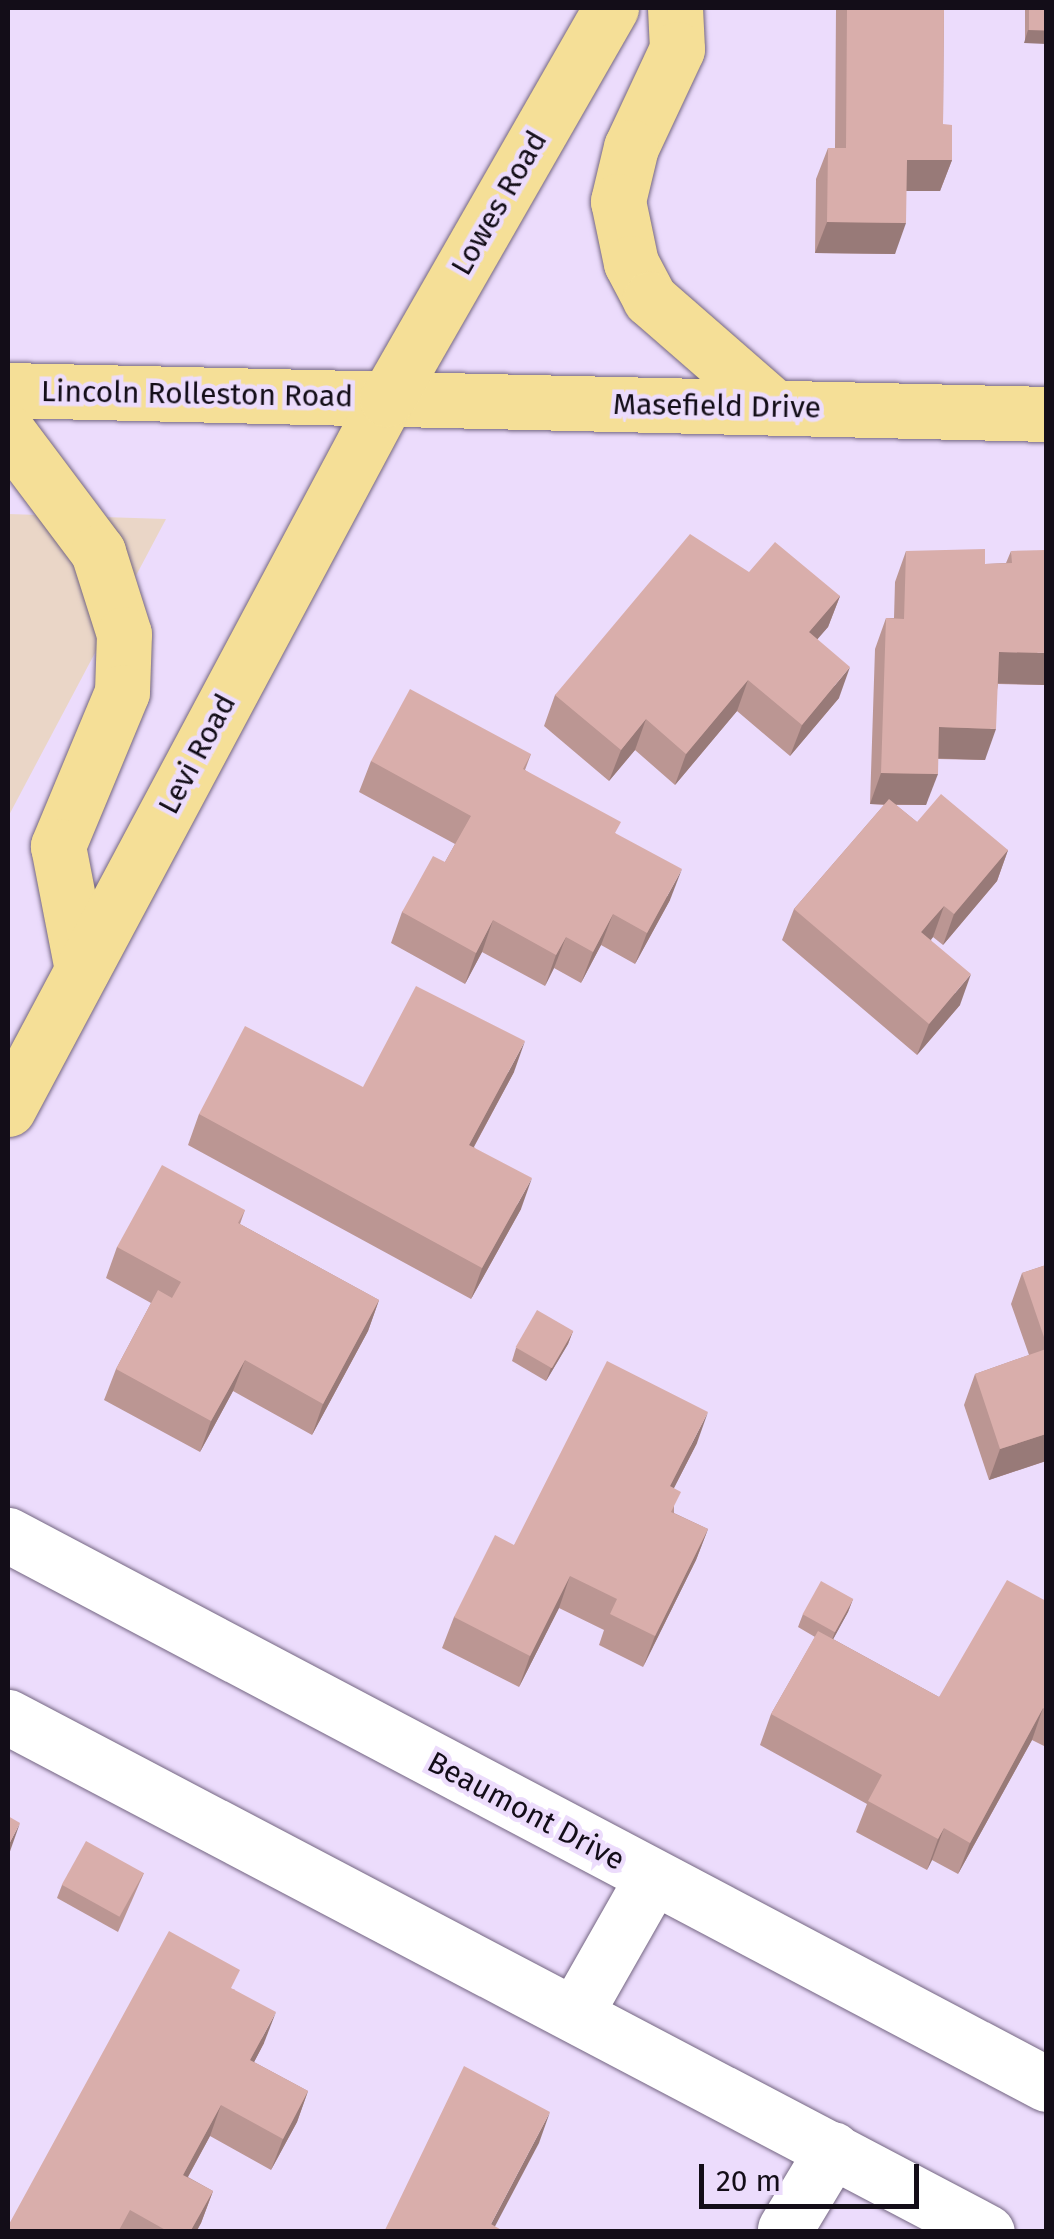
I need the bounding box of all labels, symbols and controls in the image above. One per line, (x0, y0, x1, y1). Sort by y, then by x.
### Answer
street label: Lowes Road (443, 124, 555, 282)
street label: Lincoln Rolleston Road (41, 373, 353, 415)
street label: Masefield Drive (613, 386, 821, 426)
street label: Levi Road (150, 688, 244, 820)
street label: Beaumont Drive (421, 1744, 631, 1878)
scale bar (704, 2144, 924, 2206)
text: 20 m (716, 2163, 781, 2199)

